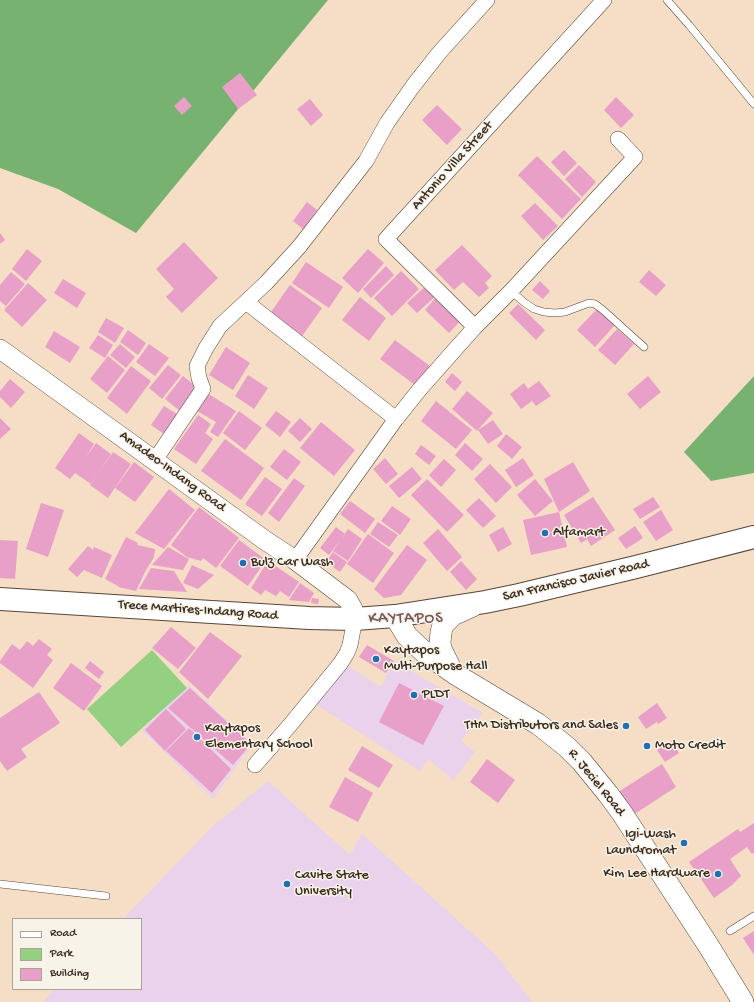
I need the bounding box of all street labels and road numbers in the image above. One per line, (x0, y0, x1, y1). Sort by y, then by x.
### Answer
street label: Antonio Villa Street (409, 118, 497, 214)
street label: Amadeo-Indang Road (115, 428, 229, 516)
street label: San Francisco Javier Road (501, 556, 651, 606)
street label: Trece Martires-Indang Road (117, 597, 279, 625)
street label: R. Jeciel Road (564, 746, 628, 820)

